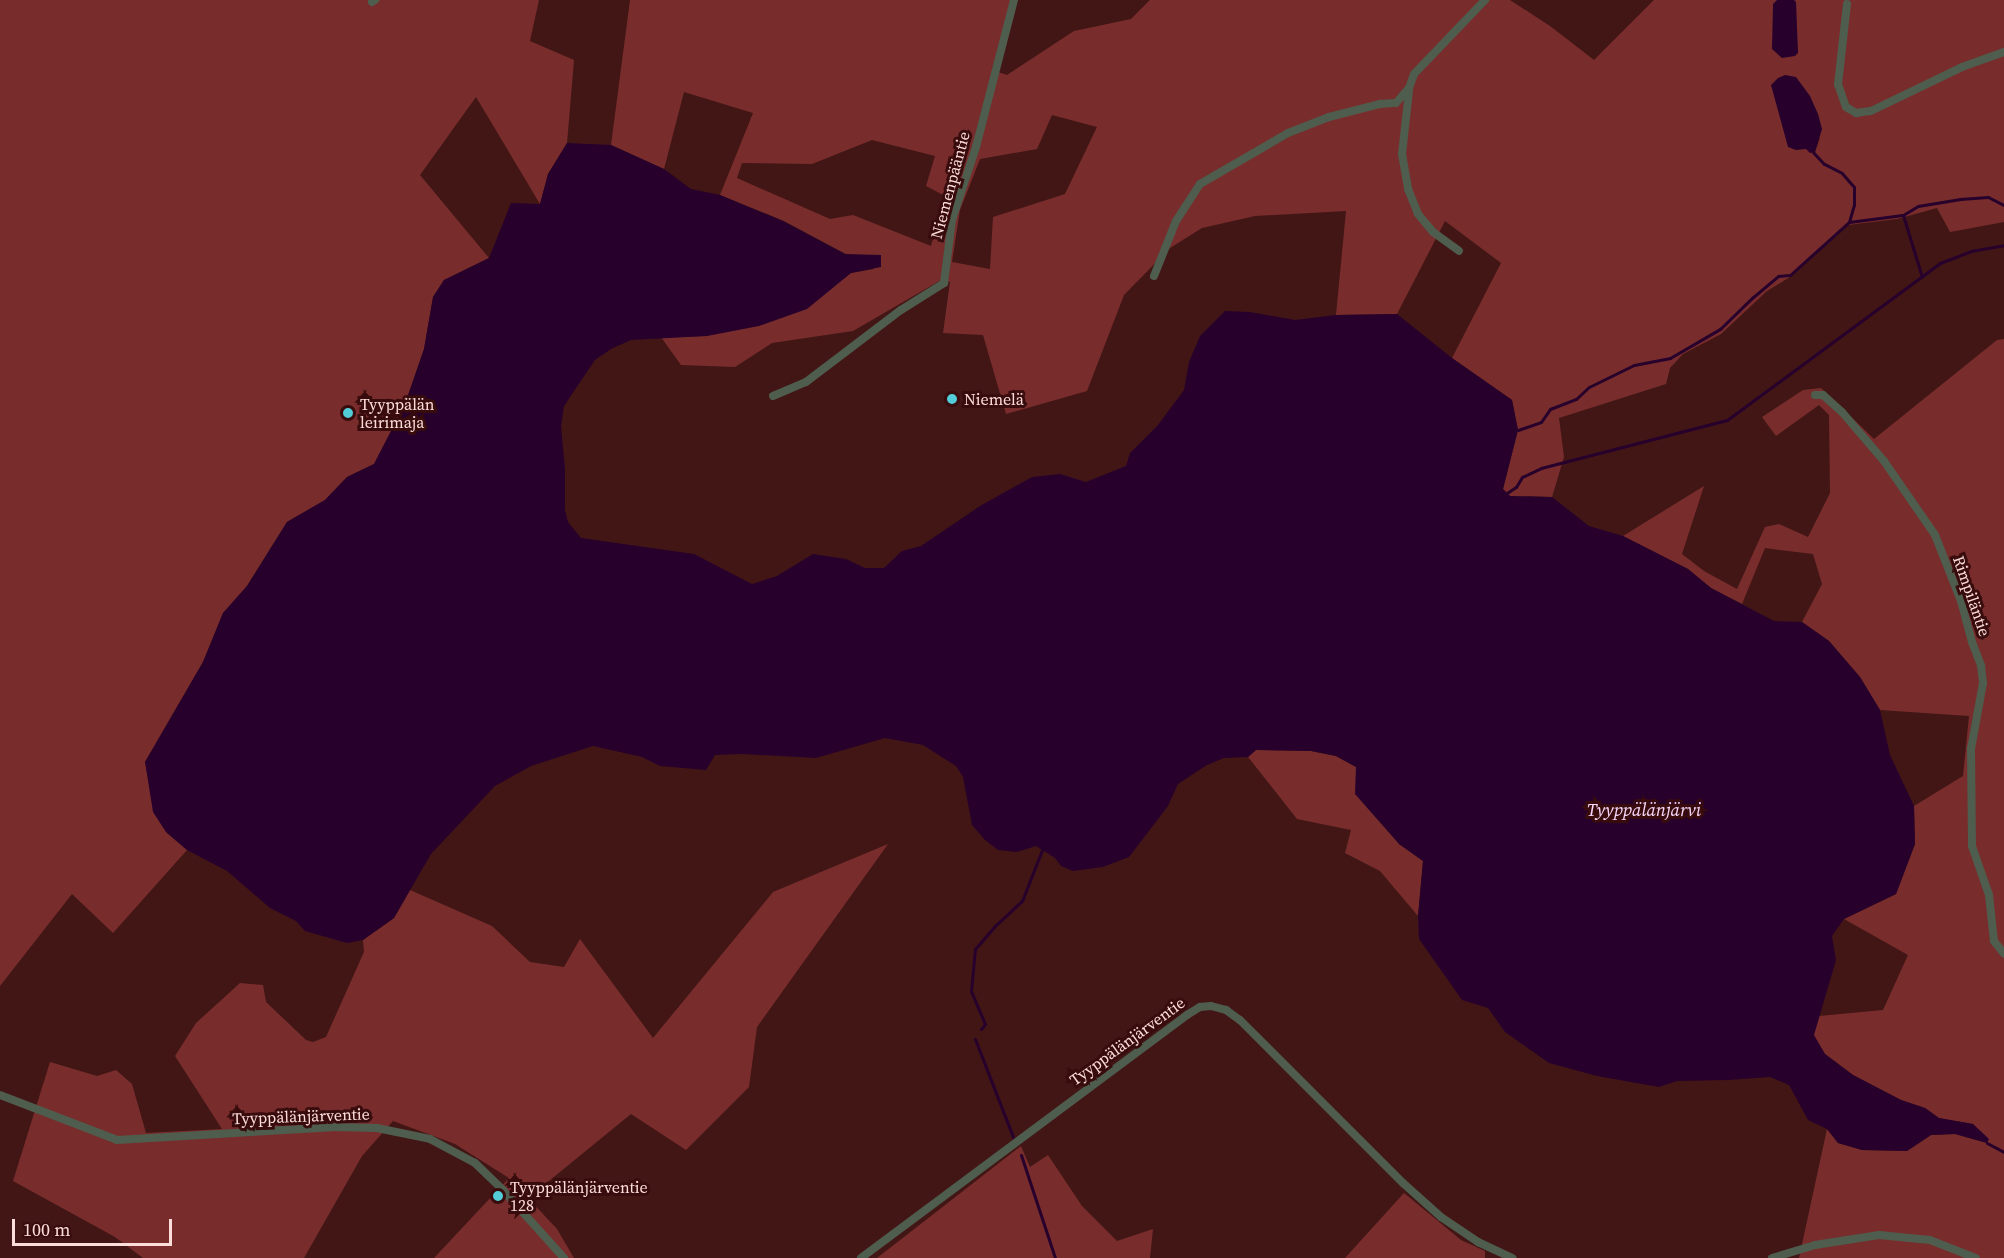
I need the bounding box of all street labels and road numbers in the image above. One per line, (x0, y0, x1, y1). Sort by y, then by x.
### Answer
street label: Niemenpääntie (926, 129, 974, 241)
street label: Rimpiläntie (1949, 553, 1995, 639)
street label: Tyyppälänjärventie (1066, 993, 1188, 1089)
street label: Tyyppälänjärventie (232, 1104, 370, 1128)

